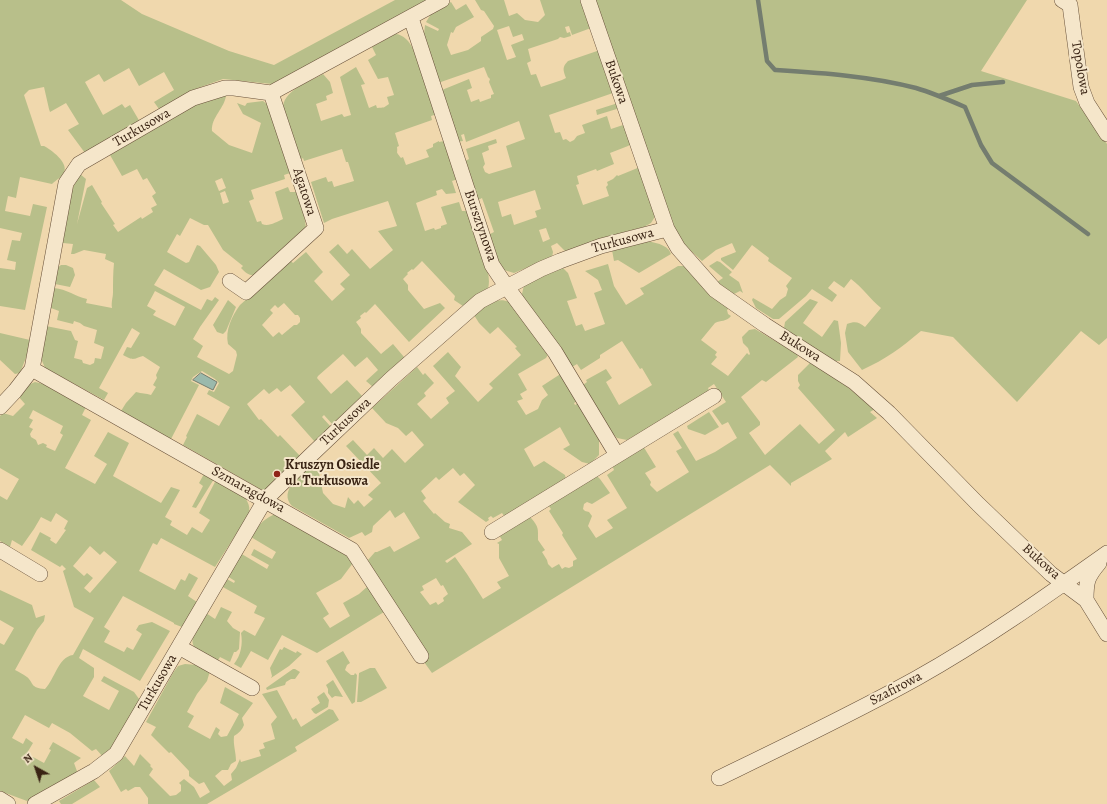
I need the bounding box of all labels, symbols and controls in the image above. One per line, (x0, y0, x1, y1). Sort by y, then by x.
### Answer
street label: Topolowa (1067, 40, 1093, 96)
street label: Bukowa (601, 58, 631, 106)
street label: Turkusowa (110, 105, 174, 151)
street label: Agatowa (288, 166, 320, 218)
street label: Bursztynowa (460, 188, 500, 264)
street label: Turkusowa (590, 225, 656, 257)
street label: Bukowa (776, 328, 824, 366)
street label: Turkusowa (317, 394, 375, 450)
place label: Kruszyn Osiedle ul. Turkusowa (285, 458, 380, 490)
street label: Szmaragdowa (208, 463, 288, 517)
marker: Kruszyn Osiedle ul. Turkusowa (272, 469, 282, 479)
street label: Bukowa (1018, 541, 1064, 583)
street label: Turkusowa (135, 651, 181, 715)
street label: Szafirowa (867, 668, 925, 710)
north arrow (16, 748, 56, 788)
text: N (20, 750, 36, 767)

